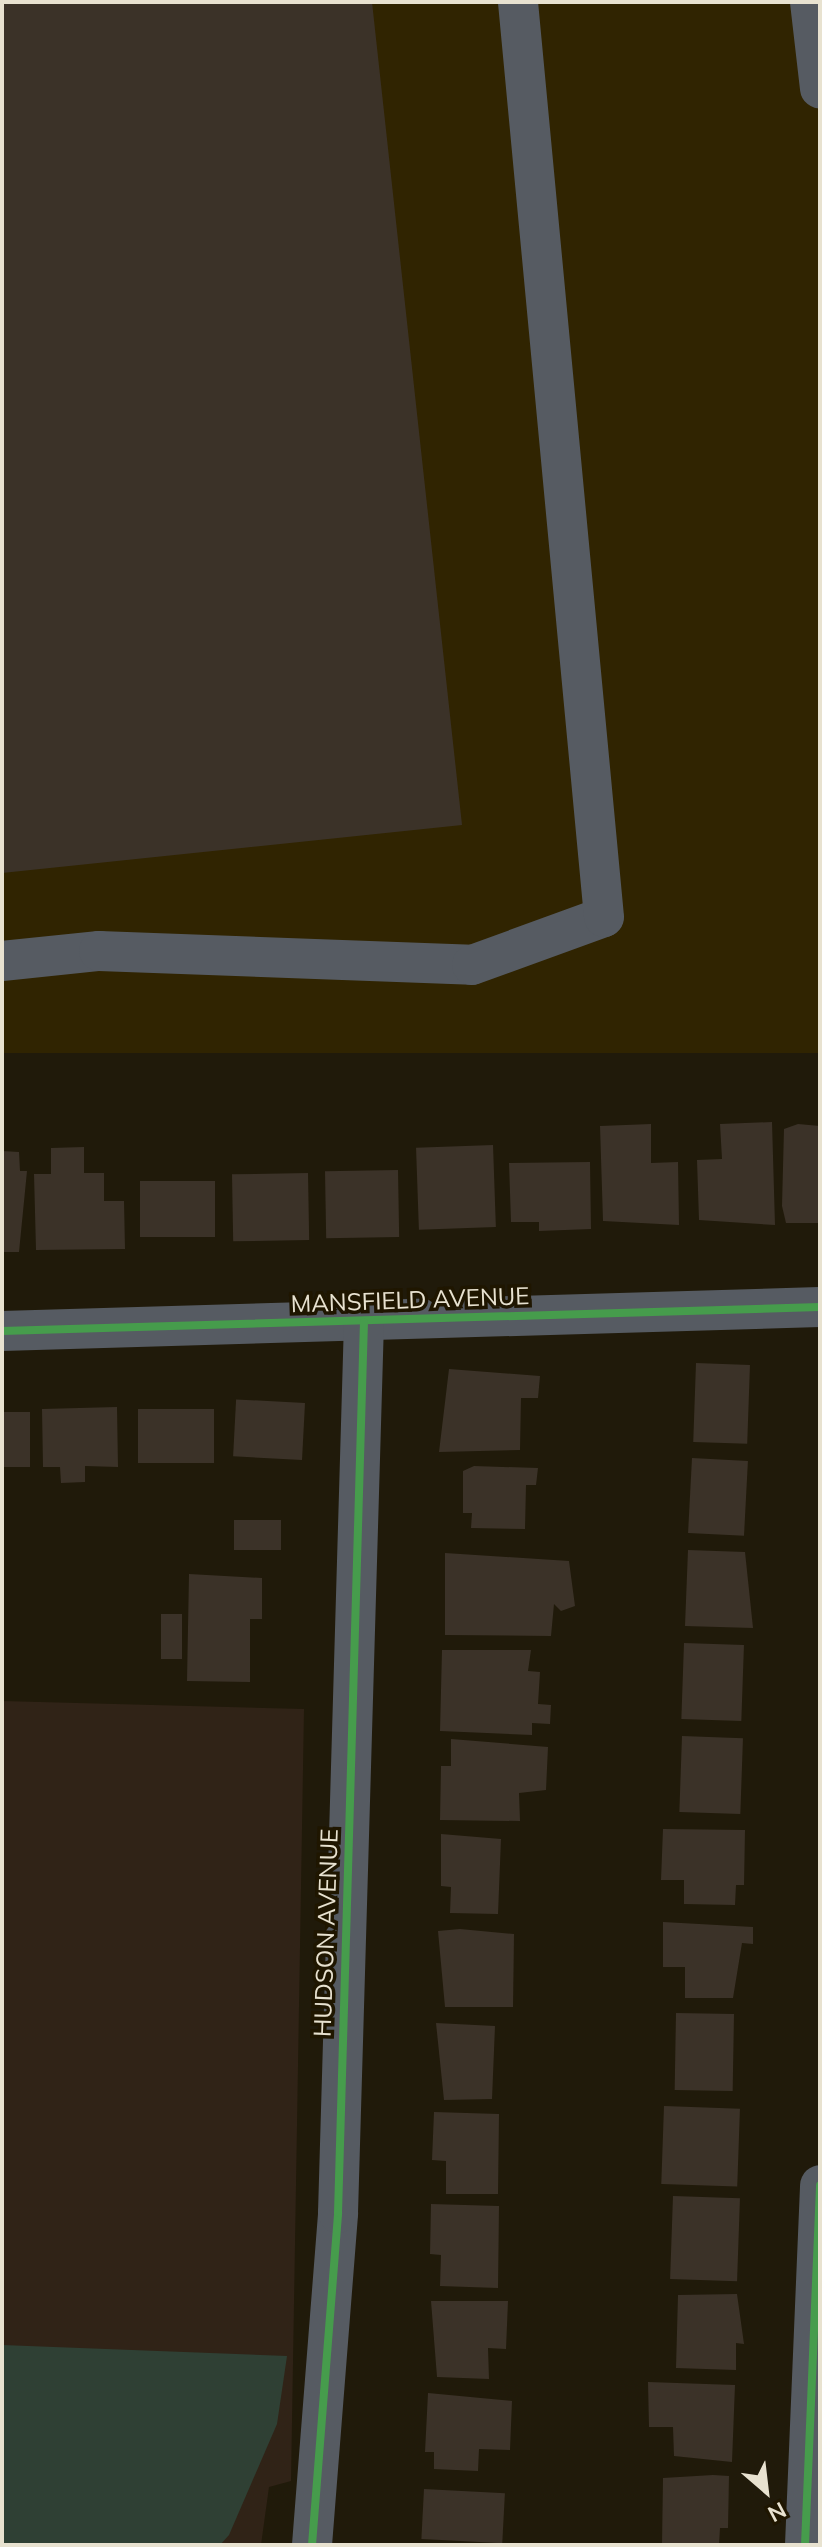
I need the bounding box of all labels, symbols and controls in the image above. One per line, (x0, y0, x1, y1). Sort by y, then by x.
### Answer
street label: MANSFIELD AVENUE (290, 1281, 530, 1319)
street label: HUDSON AVENUE (308, 1828, 344, 2038)
north arrow (726, 2451, 806, 2531)
text: N (763, 2496, 791, 2528)

